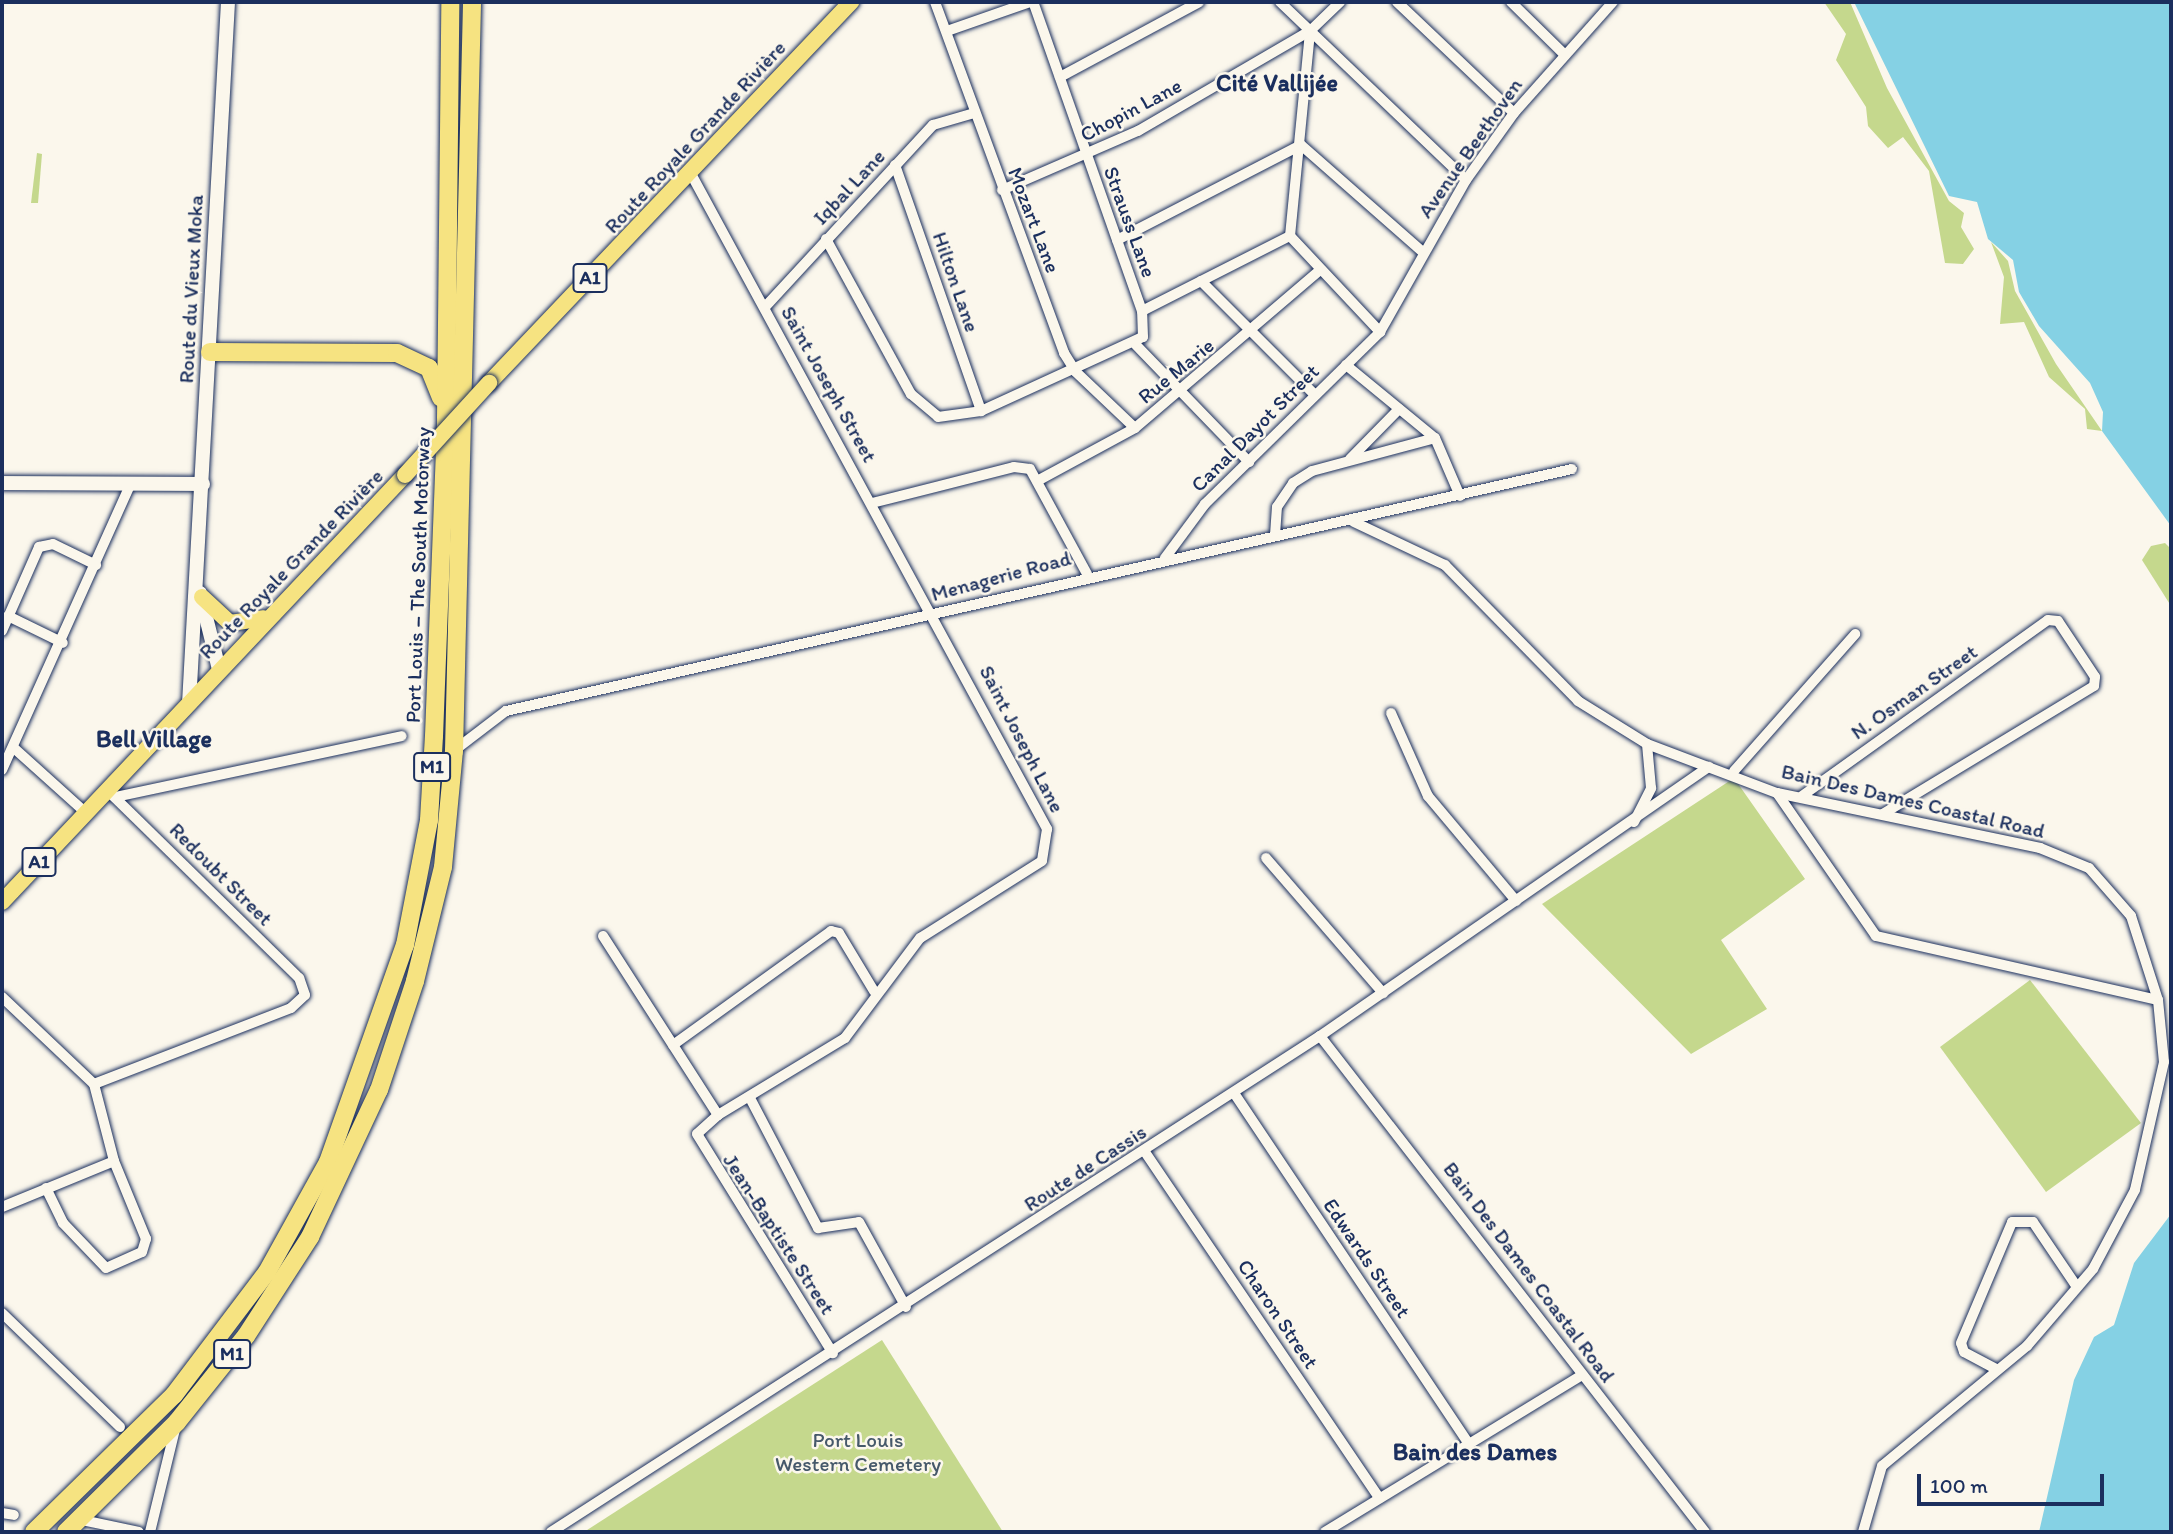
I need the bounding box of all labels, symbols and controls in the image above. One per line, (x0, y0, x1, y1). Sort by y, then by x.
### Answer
street label: Route Royale Grande Rivière (599, 35, 791, 239)
district label: Cité Vallijée (1216, 69, 1338, 97)
street label: Chopin Lane (1076, 73, 1186, 147)
street label: Avenue Beethoven (1412, 73, 1528, 223)
street label: Iqbal Lane (808, 144, 890, 230)
street label: Strauss Lane (1098, 163, 1162, 281)
street label: Mozart Lane (1002, 164, 1066, 276)
street label: Route du Vieux Moka (173, 194, 209, 384)
street label: Hilton Lane (927, 229, 985, 335)
road number: A1 (572, 262, 608, 294)
street label: Saint Joseph Street (776, 302, 882, 466)
street label: Rue Marie (1133, 333, 1219, 409)
street label: Canal Dayot Street (1186, 359, 1324, 497)
street label: Port Louis – The South Motorway (400, 427, 436, 723)
street label: Route Royale Grande Rivière (194, 464, 388, 664)
street label: Menagerie Road (929, 545, 1073, 607)
street label: N. Osman Street (1846, 639, 1982, 745)
street label: Saint Joseph Lane (974, 661, 1070, 817)
district label: Bell Village (96, 725, 212, 753)
road number: M1 (413, 752, 451, 782)
street label: Bain Des Dames Coastal Road (1779, 758, 2047, 844)
street label: Redoubt Street (164, 817, 278, 931)
road number: A1 (22, 846, 56, 877)
street label: Route de Cassis (1019, 1119, 1151, 1217)
street label: Jean-Baptiste Street (718, 1149, 840, 1319)
street label: Bain Des Dames Coastal Road (1438, 1157, 1620, 1387)
street label: Edwards Street (1318, 1194, 1416, 1322)
street label: Charon Street (1232, 1255, 1324, 1373)
road number: M1 (213, 1338, 251, 1370)
park label: Port Louis Western Cemetery (775, 1427, 941, 1477)
district label: Bain des Dames (1393, 1438, 1557, 1466)
scale bar (1921, 1460, 2108, 1504)
text: 100 m (1930, 1473, 1988, 1498)

